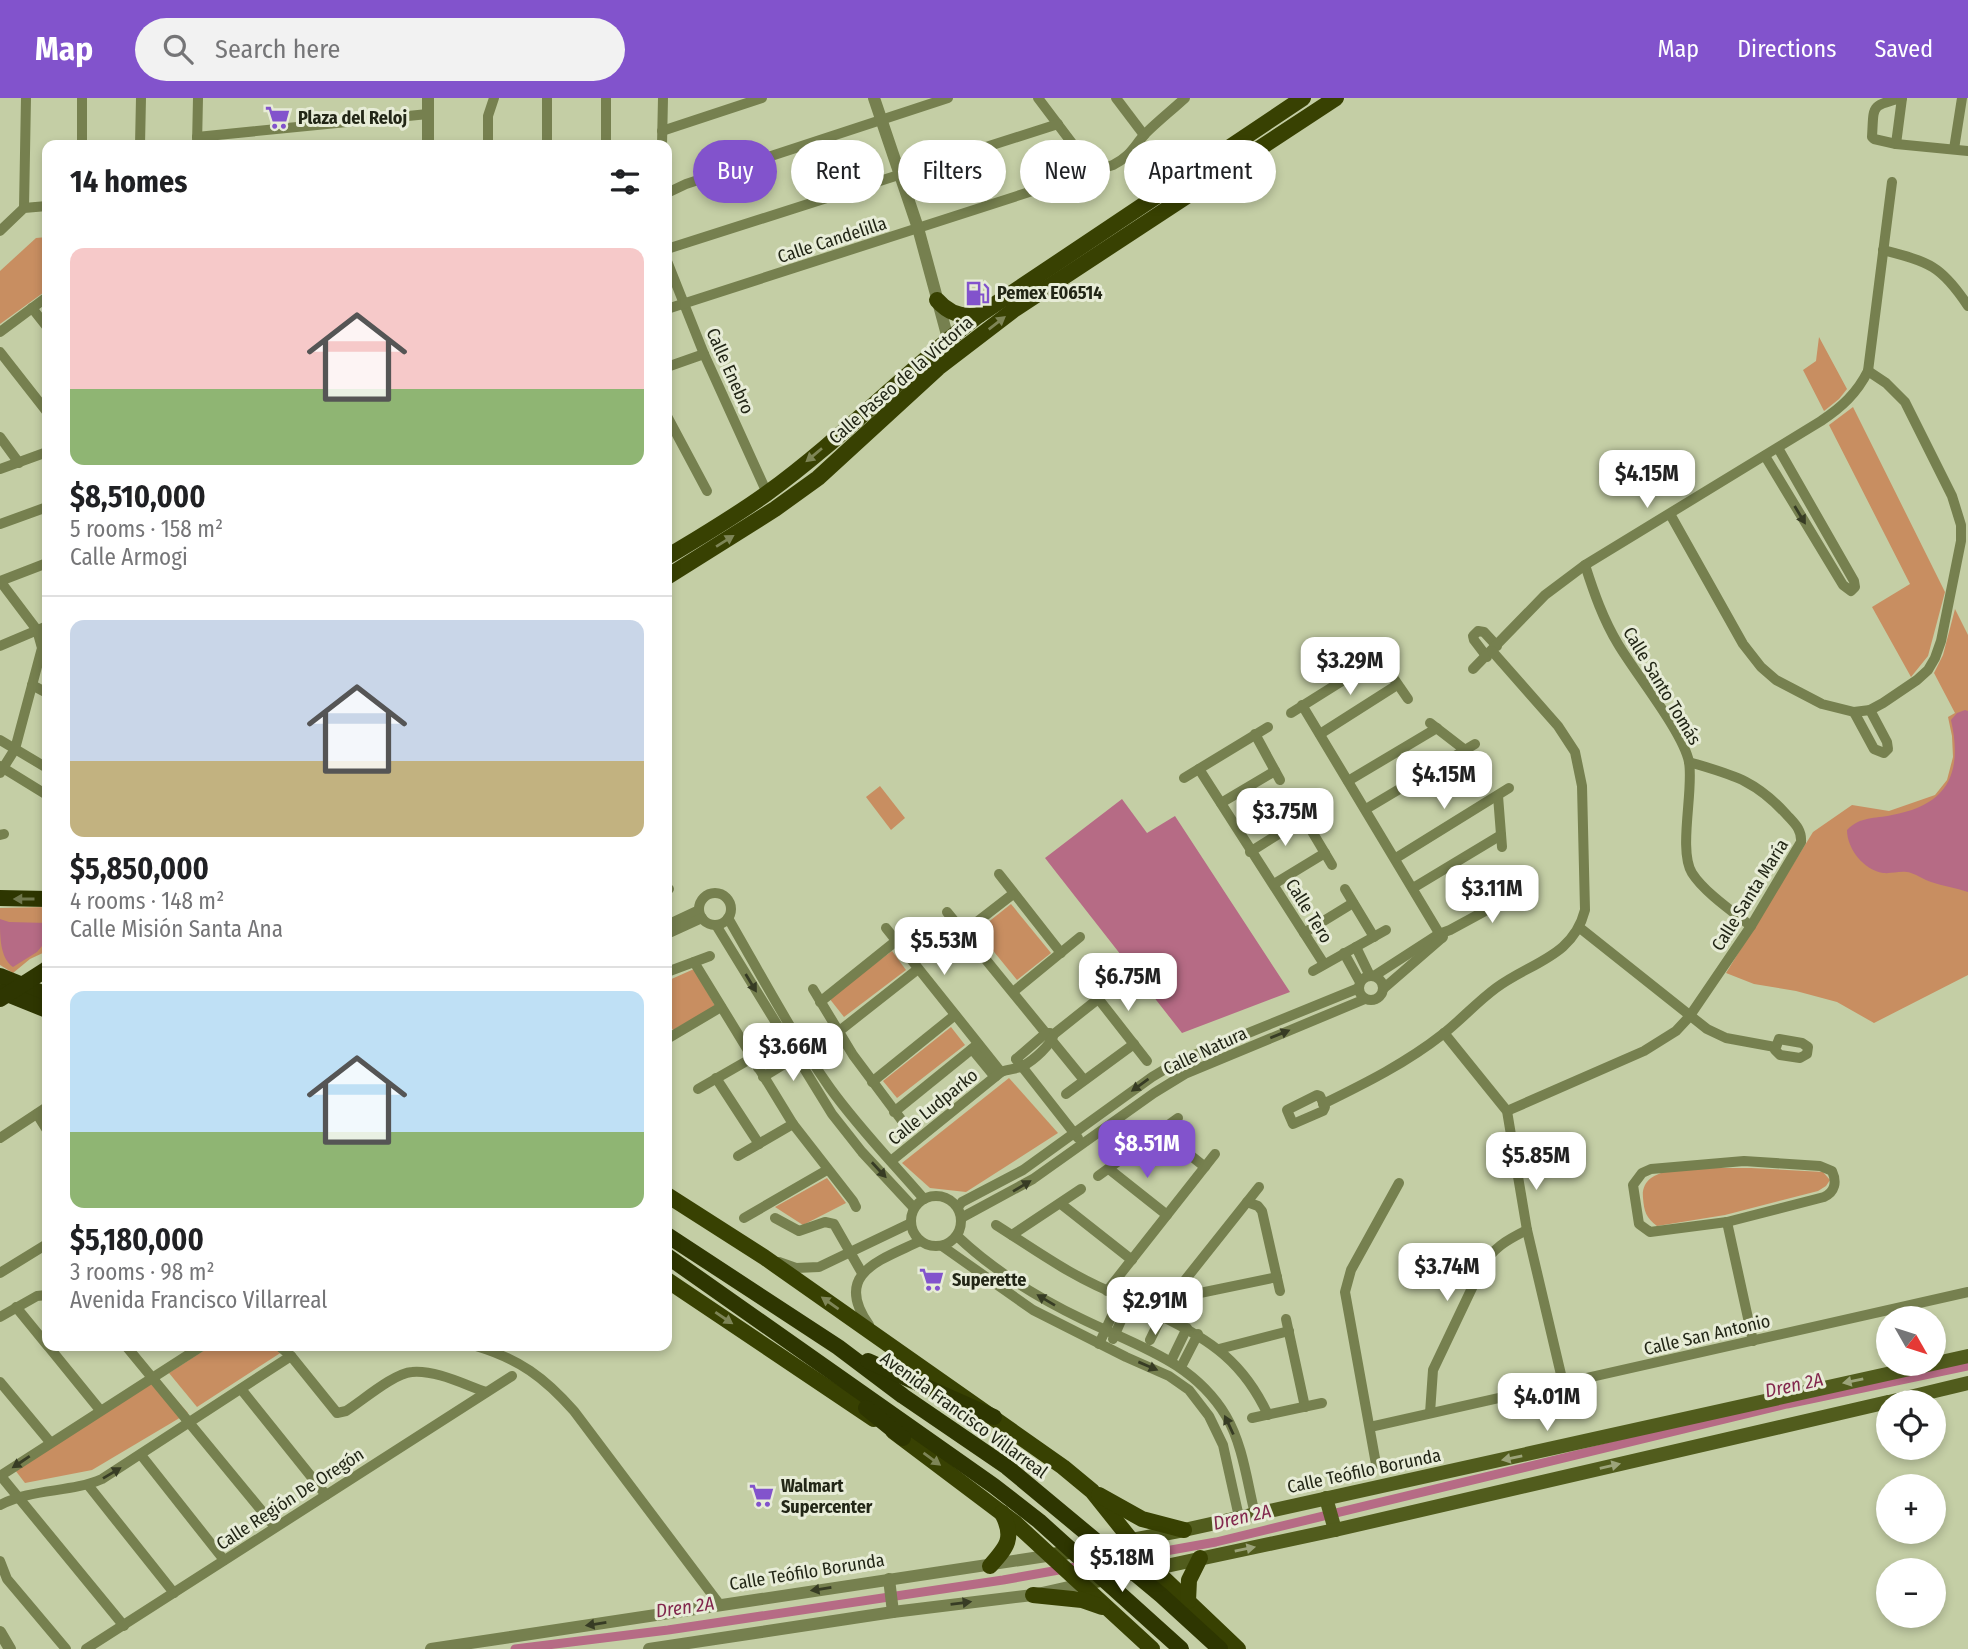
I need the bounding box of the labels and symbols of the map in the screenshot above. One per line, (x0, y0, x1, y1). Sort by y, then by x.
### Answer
supermarket icon: Plaza del Reloj (264, 104, 292, 132)
place label: Plaza del Reloj (298, 107, 407, 129)
street label: Calle Candelilla (775, 212, 890, 268)
fuel station icon: Pemex E06514 (963, 279, 991, 307)
place label: Pemex E06514 (997, 282, 1102, 304)
street label: Calle Paseo de la Victoria (824, 311, 978, 449)
one-way arrow (988, 315, 1006, 330)
street label: Calle Enebro (701, 325, 759, 417)
one-way arrow (805, 448, 823, 463)
pin: $4.15M (1590, 450, 1704, 510)
one-way arrow (1793, 505, 1806, 524)
one-way arrow (715, 534, 734, 547)
street label: Calle Santo Tomás (1618, 623, 1706, 749)
pin: $3.29M (1293, 638, 1407, 697)
pin: $4.15M (1387, 752, 1501, 811)
pin: $3.75M (1228, 788, 1342, 848)
street label: Calle Santa María (1707, 835, 1793, 955)
pin: $3.11M (1435, 866, 1549, 925)
street label: Calle Tero (1281, 875, 1337, 947)
one-way arrow (12, 893, 34, 905)
pin: $5.53M (887, 918, 1001, 977)
pin: $6.75M (1071, 954, 1185, 1013)
one-way arrow (744, 974, 757, 993)
street label: Calle Natura (1160, 1022, 1250, 1080)
pin: $3.66M (736, 1024, 850, 1083)
one-way arrow (1270, 1029, 1291, 1040)
street label: Calle Ludparko (884, 1064, 982, 1150)
one-way arrow (1132, 1078, 1150, 1093)
pin: $8.51M (1090, 1121, 1204, 1180)
pin: $5.85M (1479, 1132, 1593, 1192)
one-way arrow (871, 1161, 887, 1179)
one-way arrow (1012, 1179, 1031, 1192)
pin: $3.74M (1390, 1244, 1504, 1303)
supermarket icon: Superette (918, 1266, 946, 1294)
place label: Superette (952, 1269, 1026, 1291)
pin: $2.91M (1098, 1278, 1212, 1337)
one-way arrow (1037, 1293, 1056, 1306)
one-way arrow (821, 1296, 839, 1310)
north arrow (1876, 1306, 1946, 1376)
street label: Calle San Antonio (1642, 1310, 1772, 1360)
one-way arrow (714, 1311, 733, 1324)
street label: Avenida Francisco Villarreal (876, 1347, 1052, 1483)
one-way arrow (1138, 1361, 1159, 1372)
water label: Dren 2A (1763, 1368, 1825, 1402)
pin: $4.01M (1490, 1374, 1604, 1433)
one-way arrow (1842, 1376, 1864, 1387)
one-way arrow (1223, 1415, 1235, 1435)
street label: Calle Región De Oregón (212, 1443, 368, 1555)
street label: Calle Teófilo Borunda (1285, 1444, 1443, 1498)
one-way arrow (923, 1452, 941, 1466)
one-way arrow (1501, 1453, 1523, 1464)
one-way arrow (12, 1455, 30, 1469)
one-way arrow (1599, 1461, 1621, 1472)
one-way arrow (102, 1467, 121, 1480)
place label: Walmart Supercenter (781, 1475, 873, 1518)
supermarket icon: Walmart Supercenter (747, 1482, 775, 1510)
water label: Dren 2A (1211, 1499, 1273, 1535)
pin: $5.18M (1065, 1534, 1179, 1594)
one-way arrow (1234, 1543, 1256, 1554)
street label: Calle Teófilo Borunda (728, 1549, 886, 1595)
one-way arrow (810, 1584, 832, 1595)
water label: Dren 2A (654, 1592, 716, 1622)
one-way arrow (950, 1597, 972, 1608)
one-way arrow (585, 1619, 607, 1630)

